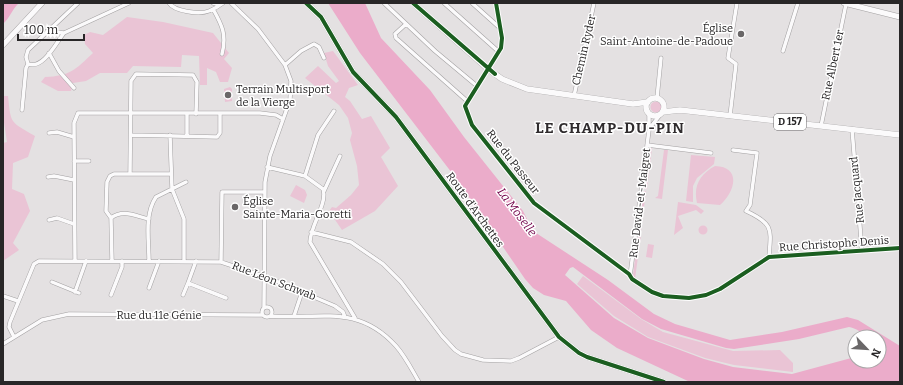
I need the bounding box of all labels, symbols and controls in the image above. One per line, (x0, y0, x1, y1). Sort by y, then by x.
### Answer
street label: Chemin Ryder (570, 13, 599, 87)
scale bar (18, 16, 84, 42)
place label: Église Saint-Antoine-de-Padoue (600, 21, 733, 48)
text: 100 m (24, 23, 59, 37)
street label: Rue Albert 1er (819, 28, 847, 101)
marker: Église Saint-Antoine-de-Padoue (736, 29, 746, 39)
place label: Terrain Multisport de la Vierge (236, 83, 330, 109)
marker: Terrain Multisport de la Vierge (223, 90, 233, 100)
road number: D 157 (774, 114, 806, 130)
district label: LE CHAMP-DU-PIN (535, 119, 685, 137)
street label: Rue du Passeur (484, 127, 542, 197)
street label: Rue David-et-Maigret (627, 147, 653, 259)
street label: Rue Jacquard (847, 155, 867, 224)
street label: Route d'Archettes (443, 170, 507, 250)
water label: La Moselle (494, 185, 540, 239)
place label: Église Sainte-Maria-Goretti (243, 194, 352, 221)
marker: Église Sainte-Maria-Goretti (230, 202, 240, 212)
street label: Rue Christophe Denis (779, 234, 889, 254)
street label: Rue Léon Schwab (230, 259, 318, 303)
street label: Rue du 11e Génie (116, 309, 202, 322)
north arrow (847, 329, 887, 369)
text: N (868, 346, 883, 360)

